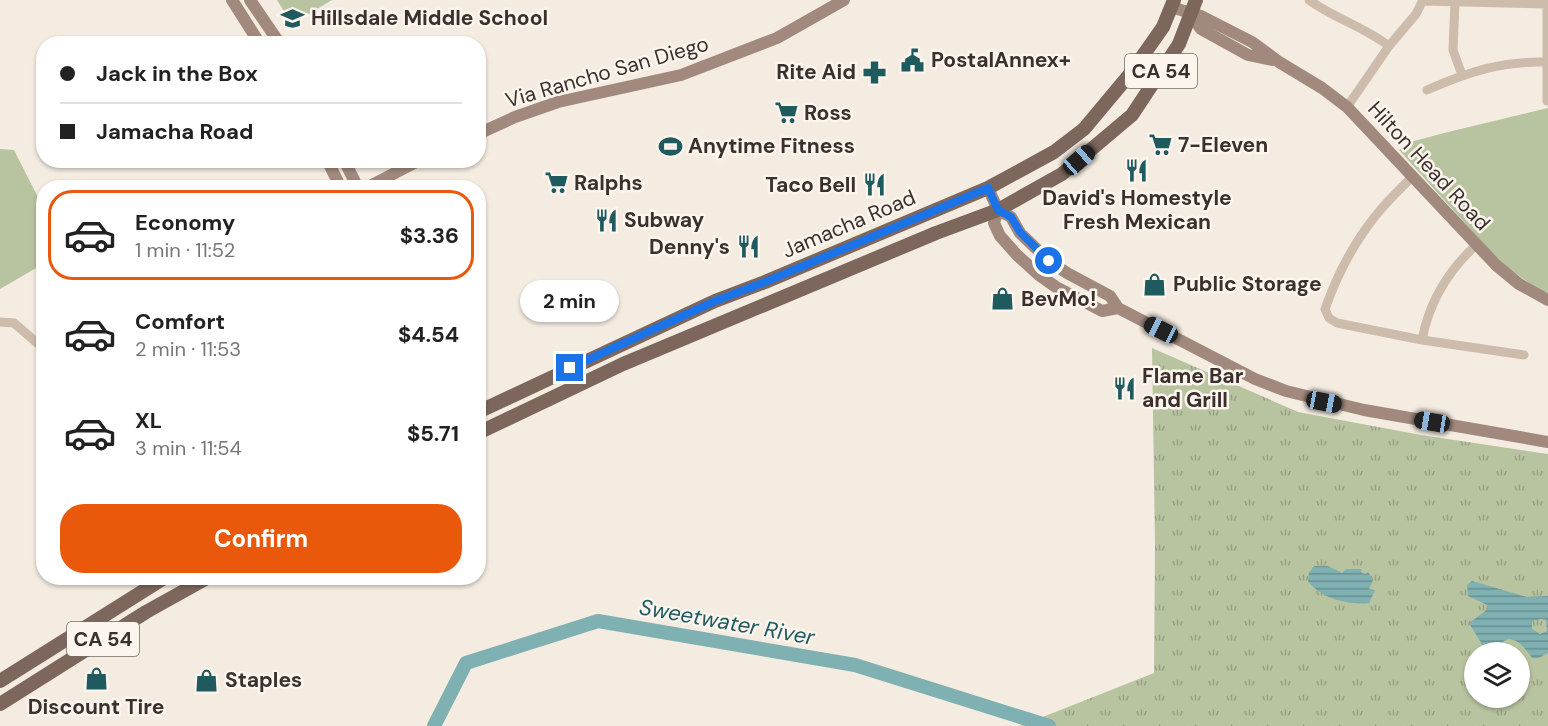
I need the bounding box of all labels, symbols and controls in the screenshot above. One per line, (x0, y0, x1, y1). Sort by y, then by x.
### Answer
place label: Hillsdale Middle School (311, 4, 548, 32)
school or university icon: Hillsdale Middle School (280, 5, 306, 31)
street label: Via Rancho San Diego (502, 30, 712, 114)
place label: PostalAnnex+ (931, 46, 1071, 74)
public building icon: PostalAnnex+ (900, 47, 926, 73)
road number: CA 54 (1125, 54, 1197, 88)
place label: Rite Aid (776, 58, 856, 86)
text: Jack in the Box (96, 59, 258, 88)
pharmacy icon: Rite Aid (861, 59, 887, 85)
street label: Hilton Head Road (1362, 95, 1496, 237)
place label: Ross (804, 99, 852, 127)
supermarket icon: Ross (773, 100, 799, 126)
text: Jamacha Road (96, 117, 253, 146)
place label: 7-Eleven (1178, 131, 1268, 159)
place label: Anytime Fitness (688, 132, 855, 160)
supermarket icon: 7-Eleven (1147, 132, 1173, 158)
sports icon: Anytime Fitness (657, 133, 683, 159)
car (1060, 141, 1098, 179)
restaurant icon: David's Homestyle Fresh Mexican (1124, 157, 1150, 183)
place label: Ralphs (574, 169, 643, 197)
supermarket icon: Ralphs (543, 170, 569, 196)
place label: Taco Bell (765, 171, 856, 199)
restaurant icon: Taco Bell (861, 172, 887, 198)
street label: Jamacha Road (778, 183, 920, 265)
place label: David's Homestyle Fresh Mexican (1042, 184, 1232, 236)
place label: Subway (624, 206, 705, 234)
restaurant icon: Subway (593, 207, 619, 233)
icon: car (63, 208, 117, 262)
text: Economy (135, 208, 235, 237)
text: $3.36 (400, 221, 459, 250)
place label: Denny's (649, 233, 730, 261)
restaurant icon: Denny's (735, 234, 761, 260)
text: 1 min · 11:52 (135, 237, 235, 263)
route start (1035, 247, 1062, 274)
place label: Public Storage (1173, 270, 1322, 298)
shop icon: Public Storage (1142, 271, 1168, 297)
callout: 2 min (520, 281, 620, 323)
place label: BevMo! (1021, 285, 1096, 313)
shop icon: BevMo! (990, 286, 1016, 312)
text: 2 min (543, 288, 596, 314)
icon: car (63, 307, 117, 361)
text: Comfort (135, 307, 225, 336)
car (1141, 314, 1181, 346)
text: $4.54 (398, 320, 459, 349)
text: 2 min · 11:53 (135, 336, 241, 362)
route end (556, 354, 583, 381)
place label: Flame Bar and Grill (1142, 362, 1244, 414)
restaurant icon: Flame Bar and Grill (1111, 375, 1137, 401)
car (1305, 390, 1343, 414)
icon: car (63, 406, 117, 460)
text: XL (135, 406, 162, 435)
car (1413, 410, 1451, 434)
text: $5.71 (407, 419, 459, 448)
text: 3 min · 11:54 (135, 435, 242, 461)
button: Confirm (60, 504, 462, 573)
water label: Sweetwater River (637, 592, 818, 652)
road number: CA 54 (67, 622, 139, 656)
map controls (1464, 642, 1530, 708)
button: layers (1464, 642, 1530, 708)
shop icon: Discount Tire (83, 666, 109, 692)
place label: Staples (225, 666, 302, 694)
shop icon: Staples (194, 667, 220, 693)
place label: Discount Tire (28, 693, 164, 721)

